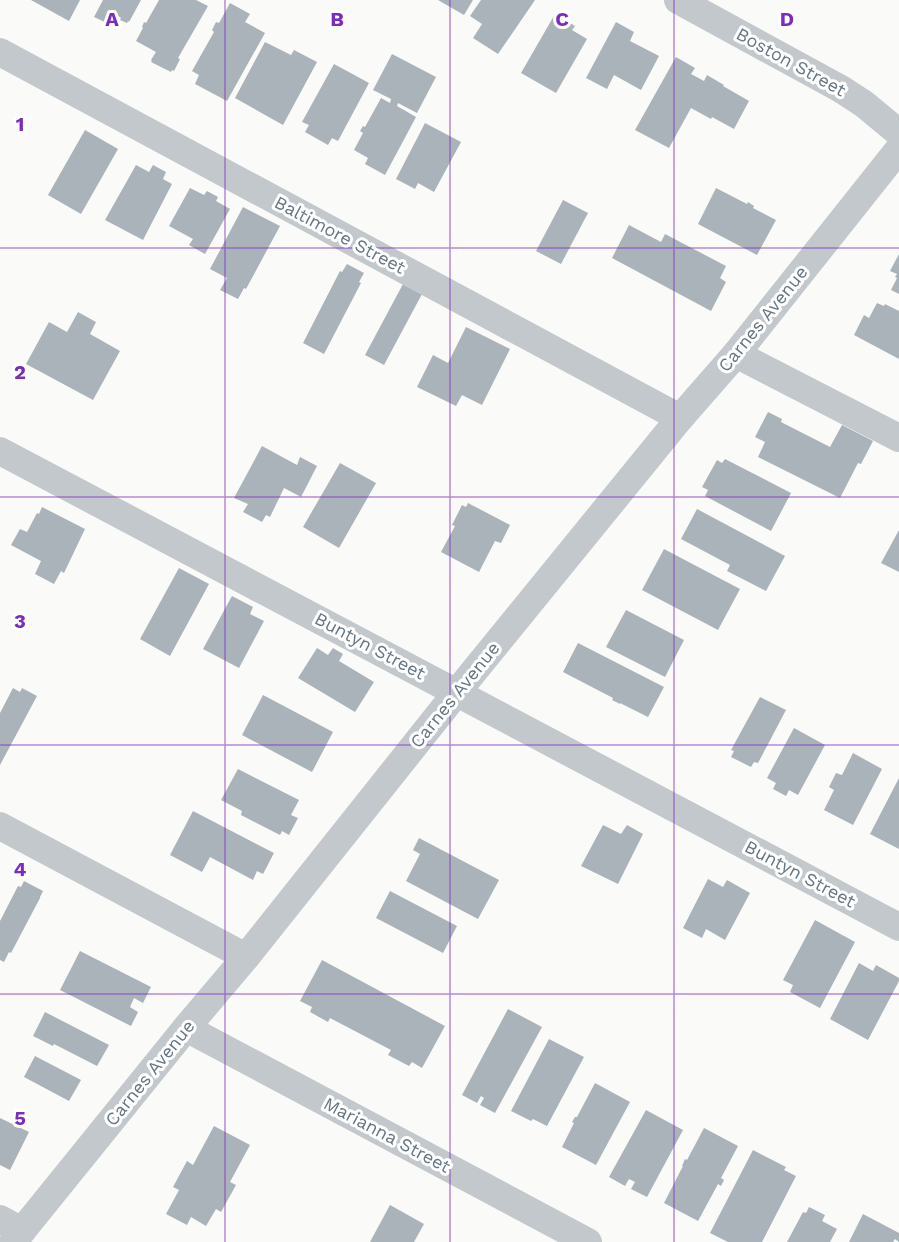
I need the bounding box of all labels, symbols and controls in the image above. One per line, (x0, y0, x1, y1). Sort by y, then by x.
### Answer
text: A (105, 7, 119, 31)
text: B (330, 7, 344, 31)
text: C (555, 7, 569, 31)
text: D (780, 7, 794, 31)
street label: Boston Street (733, 23, 850, 101)
text: 1 (16, 112, 24, 136)
street label: Baltimore Street (271, 191, 410, 278)
street label: Carnes Avenue (714, 262, 812, 376)
text: 2 (14, 360, 26, 384)
street label: Buntyn Street (311, 608, 429, 684)
text: 3 (14, 609, 26, 633)
street label: Carnes Avenue (406, 638, 504, 752)
street label: Buntyn Street (741, 836, 859, 912)
text: 4 (14, 857, 27, 881)
street label: Carnes Avenue (101, 1016, 199, 1130)
street label: Marianna Street (320, 1092, 454, 1177)
text: 5 (14, 1106, 26, 1130)

